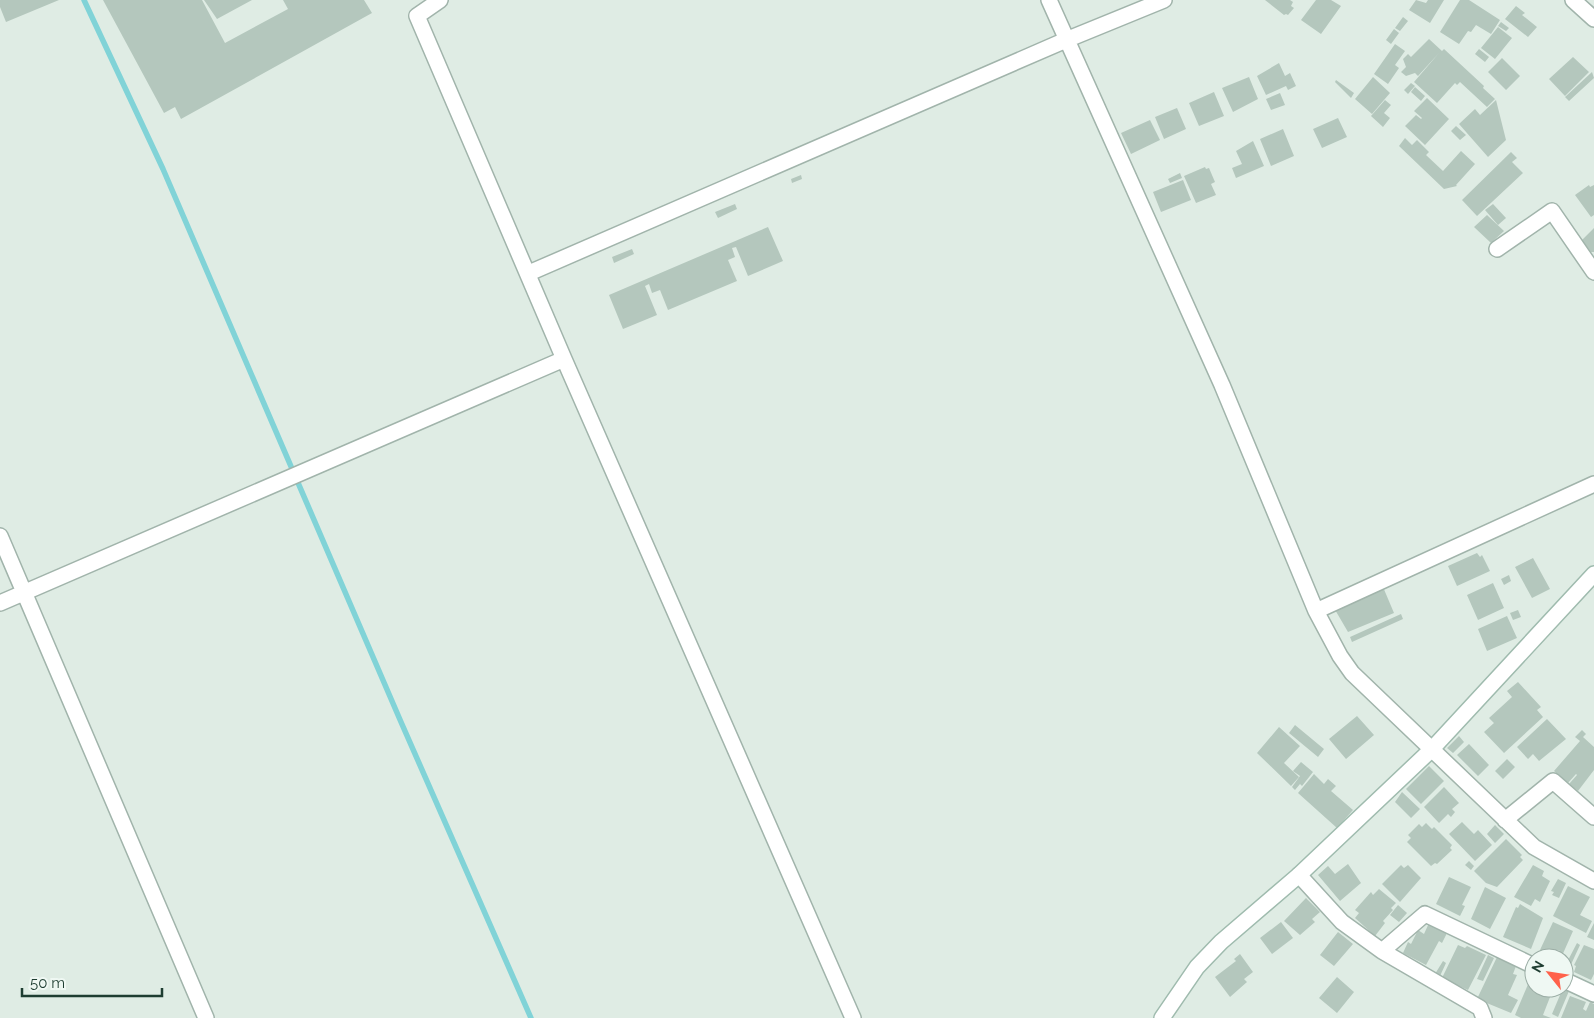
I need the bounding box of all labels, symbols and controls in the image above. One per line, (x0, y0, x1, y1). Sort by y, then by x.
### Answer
north arrow (1524, 948, 1574, 998)
text: N (1528, 958, 1547, 975)
scale bar (22, 966, 162, 998)
text: 50 m (30, 974, 65, 992)

